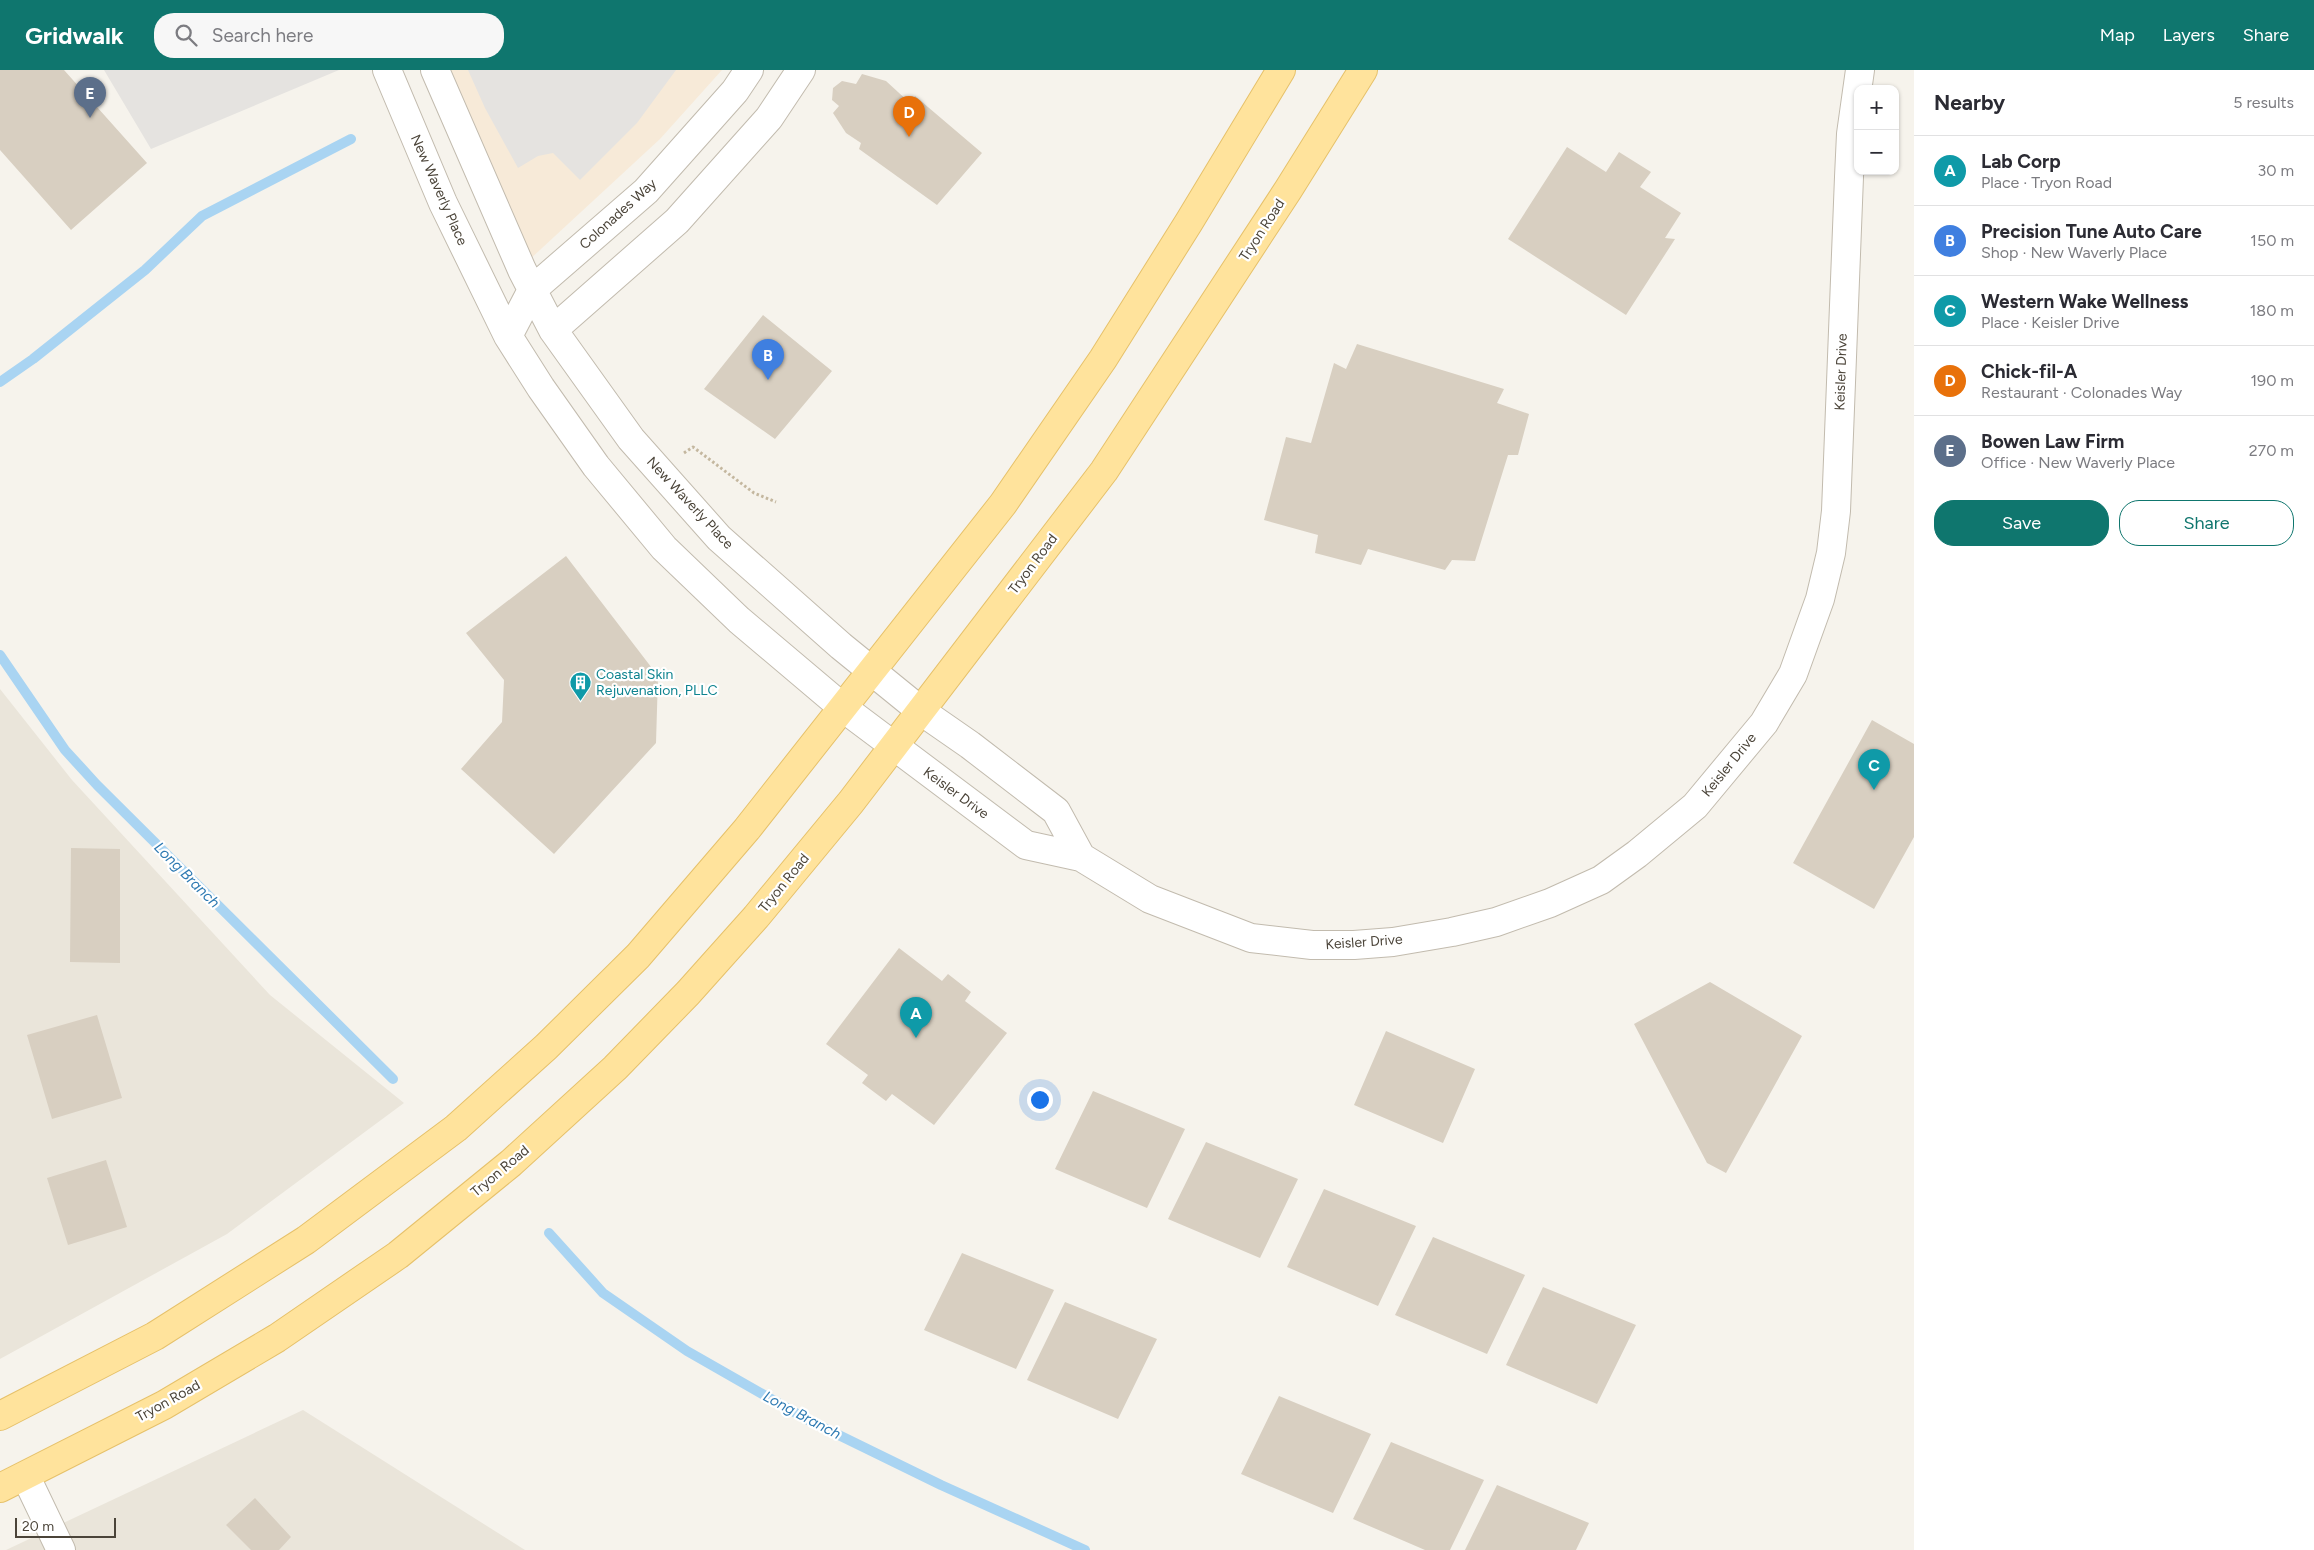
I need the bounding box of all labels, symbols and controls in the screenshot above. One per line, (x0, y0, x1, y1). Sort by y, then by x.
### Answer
search box (154, 13, 504, 58)
text: Gridwalk (25, 21, 124, 50)
icon: search (172, 21, 200, 49)
text: Search here (212, 24, 313, 47)
text: Map (2100, 24, 2135, 46)
text: Layers (2163, 24, 2215, 46)
text: Share (2243, 24, 2289, 46)
pin: E (74, 77, 106, 118)
map controls (1854, 85, 1899, 175)
button: + (1854, 85, 1899, 130)
text: Nearby (1934, 90, 2005, 115)
text: 5 results (2233, 93, 2294, 112)
pin: D (893, 96, 925, 137)
button: − (1854, 130, 1899, 175)
street label: New Waverly Place (407, 132, 471, 248)
text: Lab Corp (1981, 150, 2061, 173)
text: A (1944, 161, 1956, 180)
text: 30 m (2257, 161, 2294, 180)
text: Place · Tryon Road (1981, 173, 2112, 192)
street label: Colonades Way (576, 175, 660, 253)
street label: Tryon Road (1236, 196, 1288, 264)
text: Precision Tune Auto Care (1981, 220, 2202, 243)
text: B (1945, 231, 1955, 250)
text: 150 m (2250, 231, 2294, 250)
text: Shop · New Waverly Place (1981, 243, 2167, 262)
text: Western Wake Wellness (1981, 290, 2188, 313)
text: C (1944, 301, 1956, 320)
text: 180 m (2250, 301, 2294, 320)
text: Place · Keisler Drive (1981, 313, 2119, 332)
street label: Keisler Drive (1831, 333, 1851, 411)
pin: B (752, 339, 784, 380)
text: Chick-fil-A (1981, 360, 2077, 383)
text: D (1944, 371, 1956, 390)
text: 190 m (2251, 371, 2294, 390)
text: Restaurant · Colonades Way (1981, 383, 2182, 402)
text: Bowen Law Firm (1981, 430, 2124, 453)
text: E (1945, 441, 1955, 460)
text: 270 m (2249, 441, 2294, 460)
street label: New Waverly Place (643, 453, 737, 553)
text: Office · New Waverly Place (1981, 453, 2175, 472)
button: Save (1934, 500, 2109, 546)
button: Share (2119, 500, 2294, 546)
street label: Tryon Road (1005, 531, 1061, 597)
place label: Coastal Skin Rejuvenation, PLLC (596, 666, 718, 699)
building icon: Coastal Skin Rejuvenation, PLLC (568, 670, 592, 701)
street label: Keisler Drive (1698, 729, 1760, 800)
pin: C (1858, 749, 1890, 790)
street label: Keisler Drive (920, 763, 992, 823)
water label: Long Branch (150, 838, 224, 912)
street label: Tryon Road (755, 850, 813, 916)
street label: Keisler Drive (1325, 931, 1403, 953)
pin: A (900, 997, 932, 1038)
your location (1027, 1087, 1053, 1113)
street label: Tryon Road (467, 1142, 533, 1200)
street label: Tryon Road (133, 1376, 203, 1426)
water label: Long Branch (760, 1387, 844, 1443)
scale bar (15, 1515, 116, 1538)
text: 20 m (22, 1518, 54, 1535)

